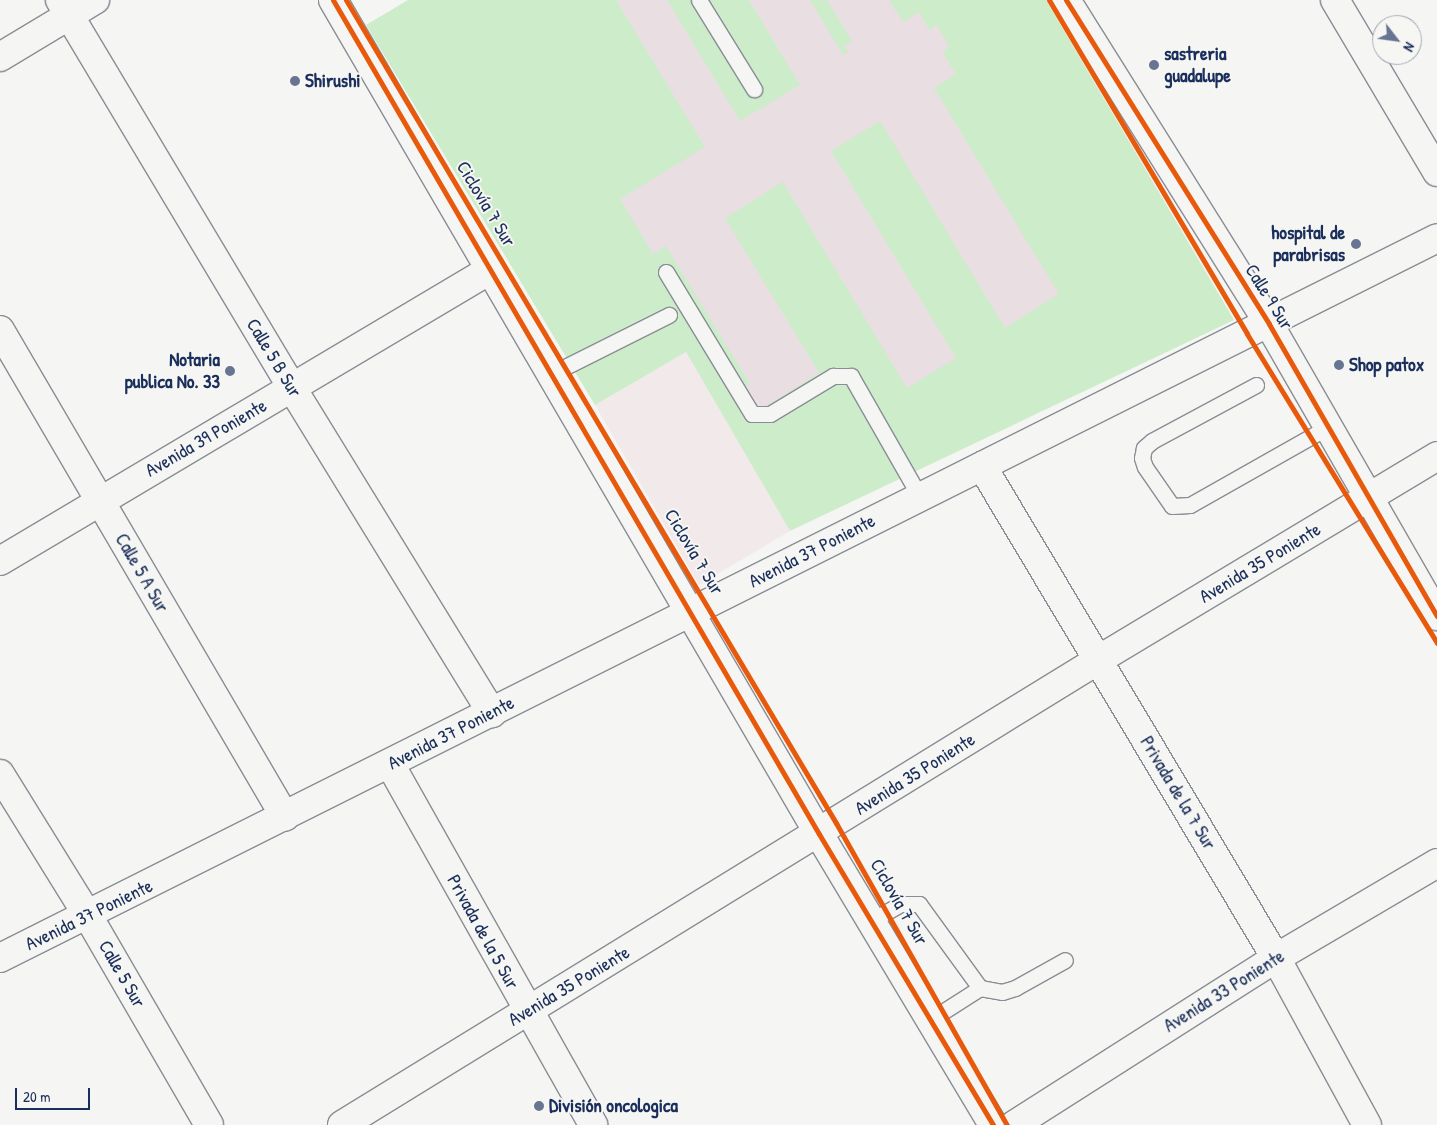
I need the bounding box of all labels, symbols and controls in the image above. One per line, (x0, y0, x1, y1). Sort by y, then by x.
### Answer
north arrow (1372, 15, 1422, 65)
text: N (1399, 39, 1420, 55)
place label: sastreria guadalupe (1164, 43, 1231, 87)
marker: sastreria guadalupe (1148, 59, 1160, 71)
place label: Shirushi (305, 70, 360, 92)
marker: Shirushi (289, 75, 301, 87)
street label: Ciclovía 7 Sur (452, 157, 520, 251)
place label: hospital de parabrisas (1271, 222, 1345, 266)
marker: hospital de parabrisas (1349, 237, 1363, 251)
street label: Calle 9 Sur (1240, 260, 1298, 334)
street label: Calle 5 B Sur (242, 314, 306, 402)
place label: Notaria publica No. 33 (125, 349, 220, 393)
place label: Shop patox (1349, 354, 1424, 376)
marker: Shop patox (1333, 359, 1345, 371)
marker: Notaria publica No. 33 (224, 365, 236, 377)
street label: Avenida 39 Poniente (141, 394, 271, 482)
street label: Ciclovía 7 Sur (660, 505, 728, 599)
street label: Avenida 37 Poniente (745, 509, 879, 593)
street label: Avenida 35 Poniente (1195, 518, 1325, 608)
street label: Calle 5 A Sur (110, 529, 174, 617)
street label: Avenida 37 Poniente (384, 691, 518, 775)
street label: Avenida 35 Poniente (851, 728, 979, 820)
street label: Privada de la 7 Sur (1135, 732, 1221, 854)
street label: Ciclovía 7 Sur (865, 855, 933, 949)
street label: Privada de la 5 Sur (442, 871, 524, 993)
street label: Avenida 37 Poniente (22, 874, 156, 956)
street label: Calle 5 Sur (94, 936, 150, 1012)
street label: Avenida 35 Poniente (504, 941, 634, 1031)
street label: Avenida 33 Poniente (1160, 945, 1288, 1037)
scale bar (18, 1078, 92, 1110)
text: 20 m (23, 1086, 50, 1107)
place label: División oncologica (549, 1095, 678, 1117)
marker: División oncologica (533, 1100, 545, 1112)

